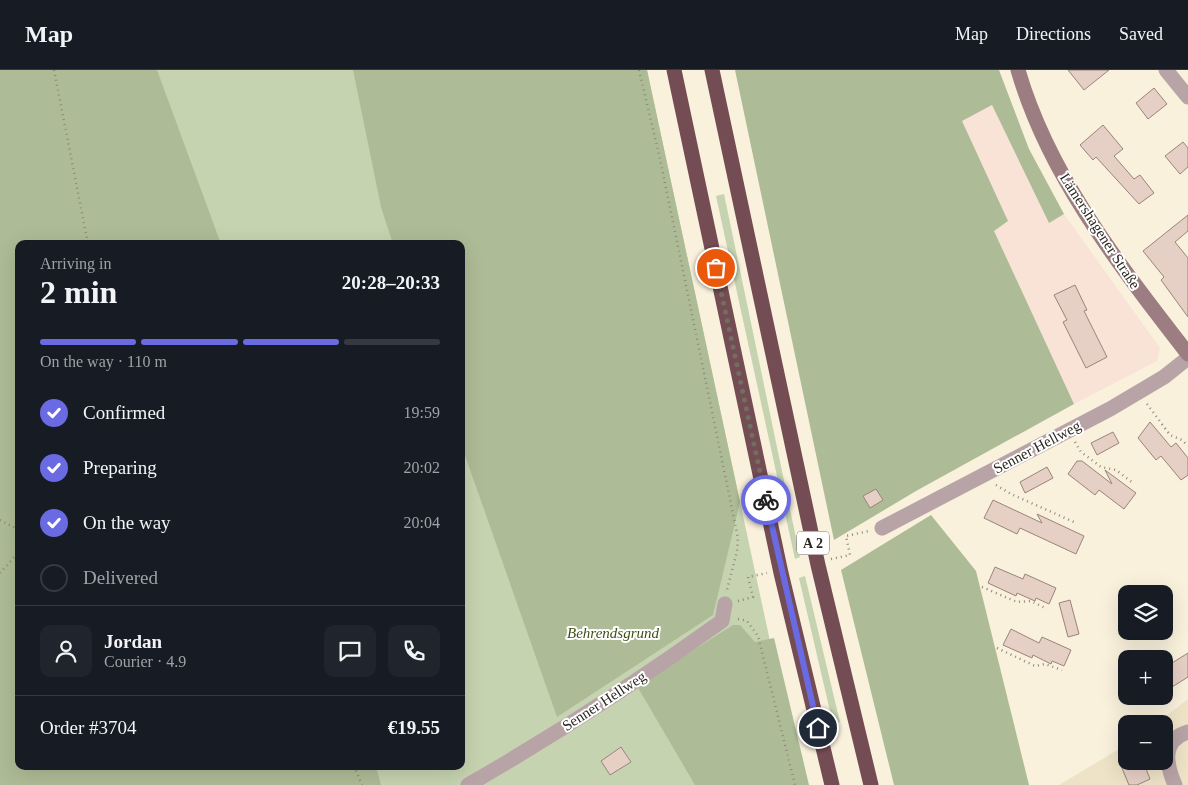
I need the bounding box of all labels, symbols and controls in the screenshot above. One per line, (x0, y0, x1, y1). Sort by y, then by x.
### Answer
text: Map (25, 21, 73, 47)
text: Map (955, 24, 988, 44)
text: Directions (1016, 24, 1091, 44)
text: Saved (1119, 24, 1163, 44)
street label: Lämershagener Straße (1057, 170, 1144, 292)
pin (695, 247, 737, 289)
icon: bag (702, 254, 730, 282)
text: Arriving in (40, 255, 112, 272)
text: 20:28–20:33 (342, 272, 440, 293)
text: 2 min (40, 274, 117, 310)
text: On the way · 110 m (40, 353, 167, 370)
icon: check (40, 399, 68, 427)
text: Confirmed (83, 402, 165, 423)
text: 19:59 (404, 404, 440, 421)
street label: Senner Hellweg (991, 417, 1084, 477)
icon: check (40, 454, 68, 482)
text: Preparing (83, 457, 157, 478)
text: 20:02 (404, 459, 440, 476)
courier (741, 475, 791, 525)
icon: bike (752, 486, 780, 514)
icon: check (40, 509, 68, 537)
text: On the way (83, 512, 171, 533)
text: 20:04 (404, 514, 440, 531)
road number: A 2 (797, 532, 829, 554)
text: Delivered (83, 567, 158, 588)
map controls (1118, 585, 1173, 770)
button: layers (1118, 585, 1173, 640)
button: person (40, 625, 92, 677)
button: chat (324, 625, 376, 677)
button: phone (388, 625, 440, 677)
park label: Behrendsgrund (567, 625, 659, 641)
text: Jordan (104, 631, 162, 652)
button: + (1118, 650, 1173, 705)
text: Courier · 4.9 (104, 653, 186, 670)
street label: Senner Hellweg (559, 668, 649, 734)
pin (797, 707, 839, 749)
icon: home (804, 714, 832, 742)
button: − (1118, 715, 1173, 770)
text: Order #3704 (40, 717, 137, 738)
text: €19.55 (388, 717, 440, 738)

